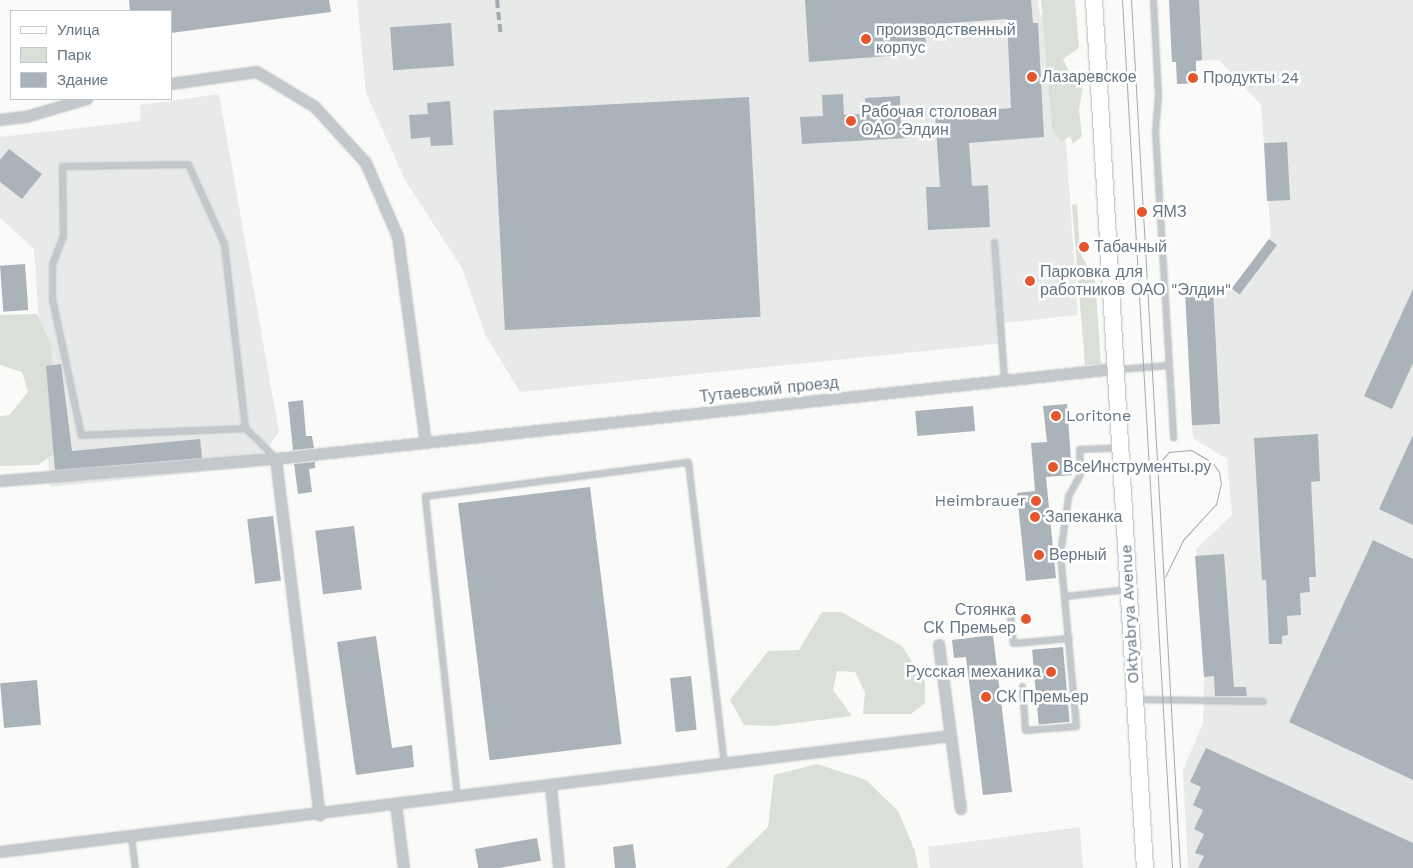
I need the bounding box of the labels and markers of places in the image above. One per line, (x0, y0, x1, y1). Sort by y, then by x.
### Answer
place label: производственный корпус (876, 20, 1016, 58)
marker: производственный корпус (860, 33, 872, 45)
place label: Лазаревское (1042, 67, 1137, 87)
place label: Продукты 24 (1203, 68, 1299, 88)
marker: Лазаревское (1026, 71, 1038, 83)
marker: Продукты 24 (1187, 72, 1199, 84)
place label: Рабочая столовая ОАО Элдин (861, 102, 997, 140)
marker: Рабочая столовая ОАО Элдин (845, 115, 857, 127)
place label: ЯМЗ (1152, 202, 1187, 222)
marker: ЯМЗ (1136, 206, 1148, 218)
place label: Табачный (1094, 237, 1167, 257)
marker: Табачный (1078, 241, 1090, 253)
place label: Парковка для работников ОАО "Элдин" (1040, 262, 1231, 300)
marker: Парковка для работников ОАО "Элдин" (1024, 275, 1036, 287)
place label: Loritone (1066, 406, 1131, 426)
marker: Loritone (1050, 410, 1062, 422)
place label: ВсеИнструменты.ру (1063, 457, 1211, 477)
marker: ВсеИнструменты.ру (1047, 461, 1059, 473)
place label: Heimbrauer (935, 491, 1026, 511)
marker: Heimbrauer (1030, 495, 1042, 507)
place label: Запеканка (1045, 507, 1122, 527)
marker: Запеканка (1029, 511, 1041, 523)
place label: Верный (1049, 545, 1107, 565)
marker: Верный (1033, 549, 1045, 561)
place label: Стоянка СК Премьер (923, 600, 1016, 638)
marker: Стоянка СК Премьер (1020, 613, 1032, 625)
place label: Русская механика (906, 662, 1041, 682)
marker: Русская механика (1045, 666, 1057, 678)
place label: СК Премьер (996, 687, 1089, 707)
marker: СК Премьер (980, 691, 992, 703)

